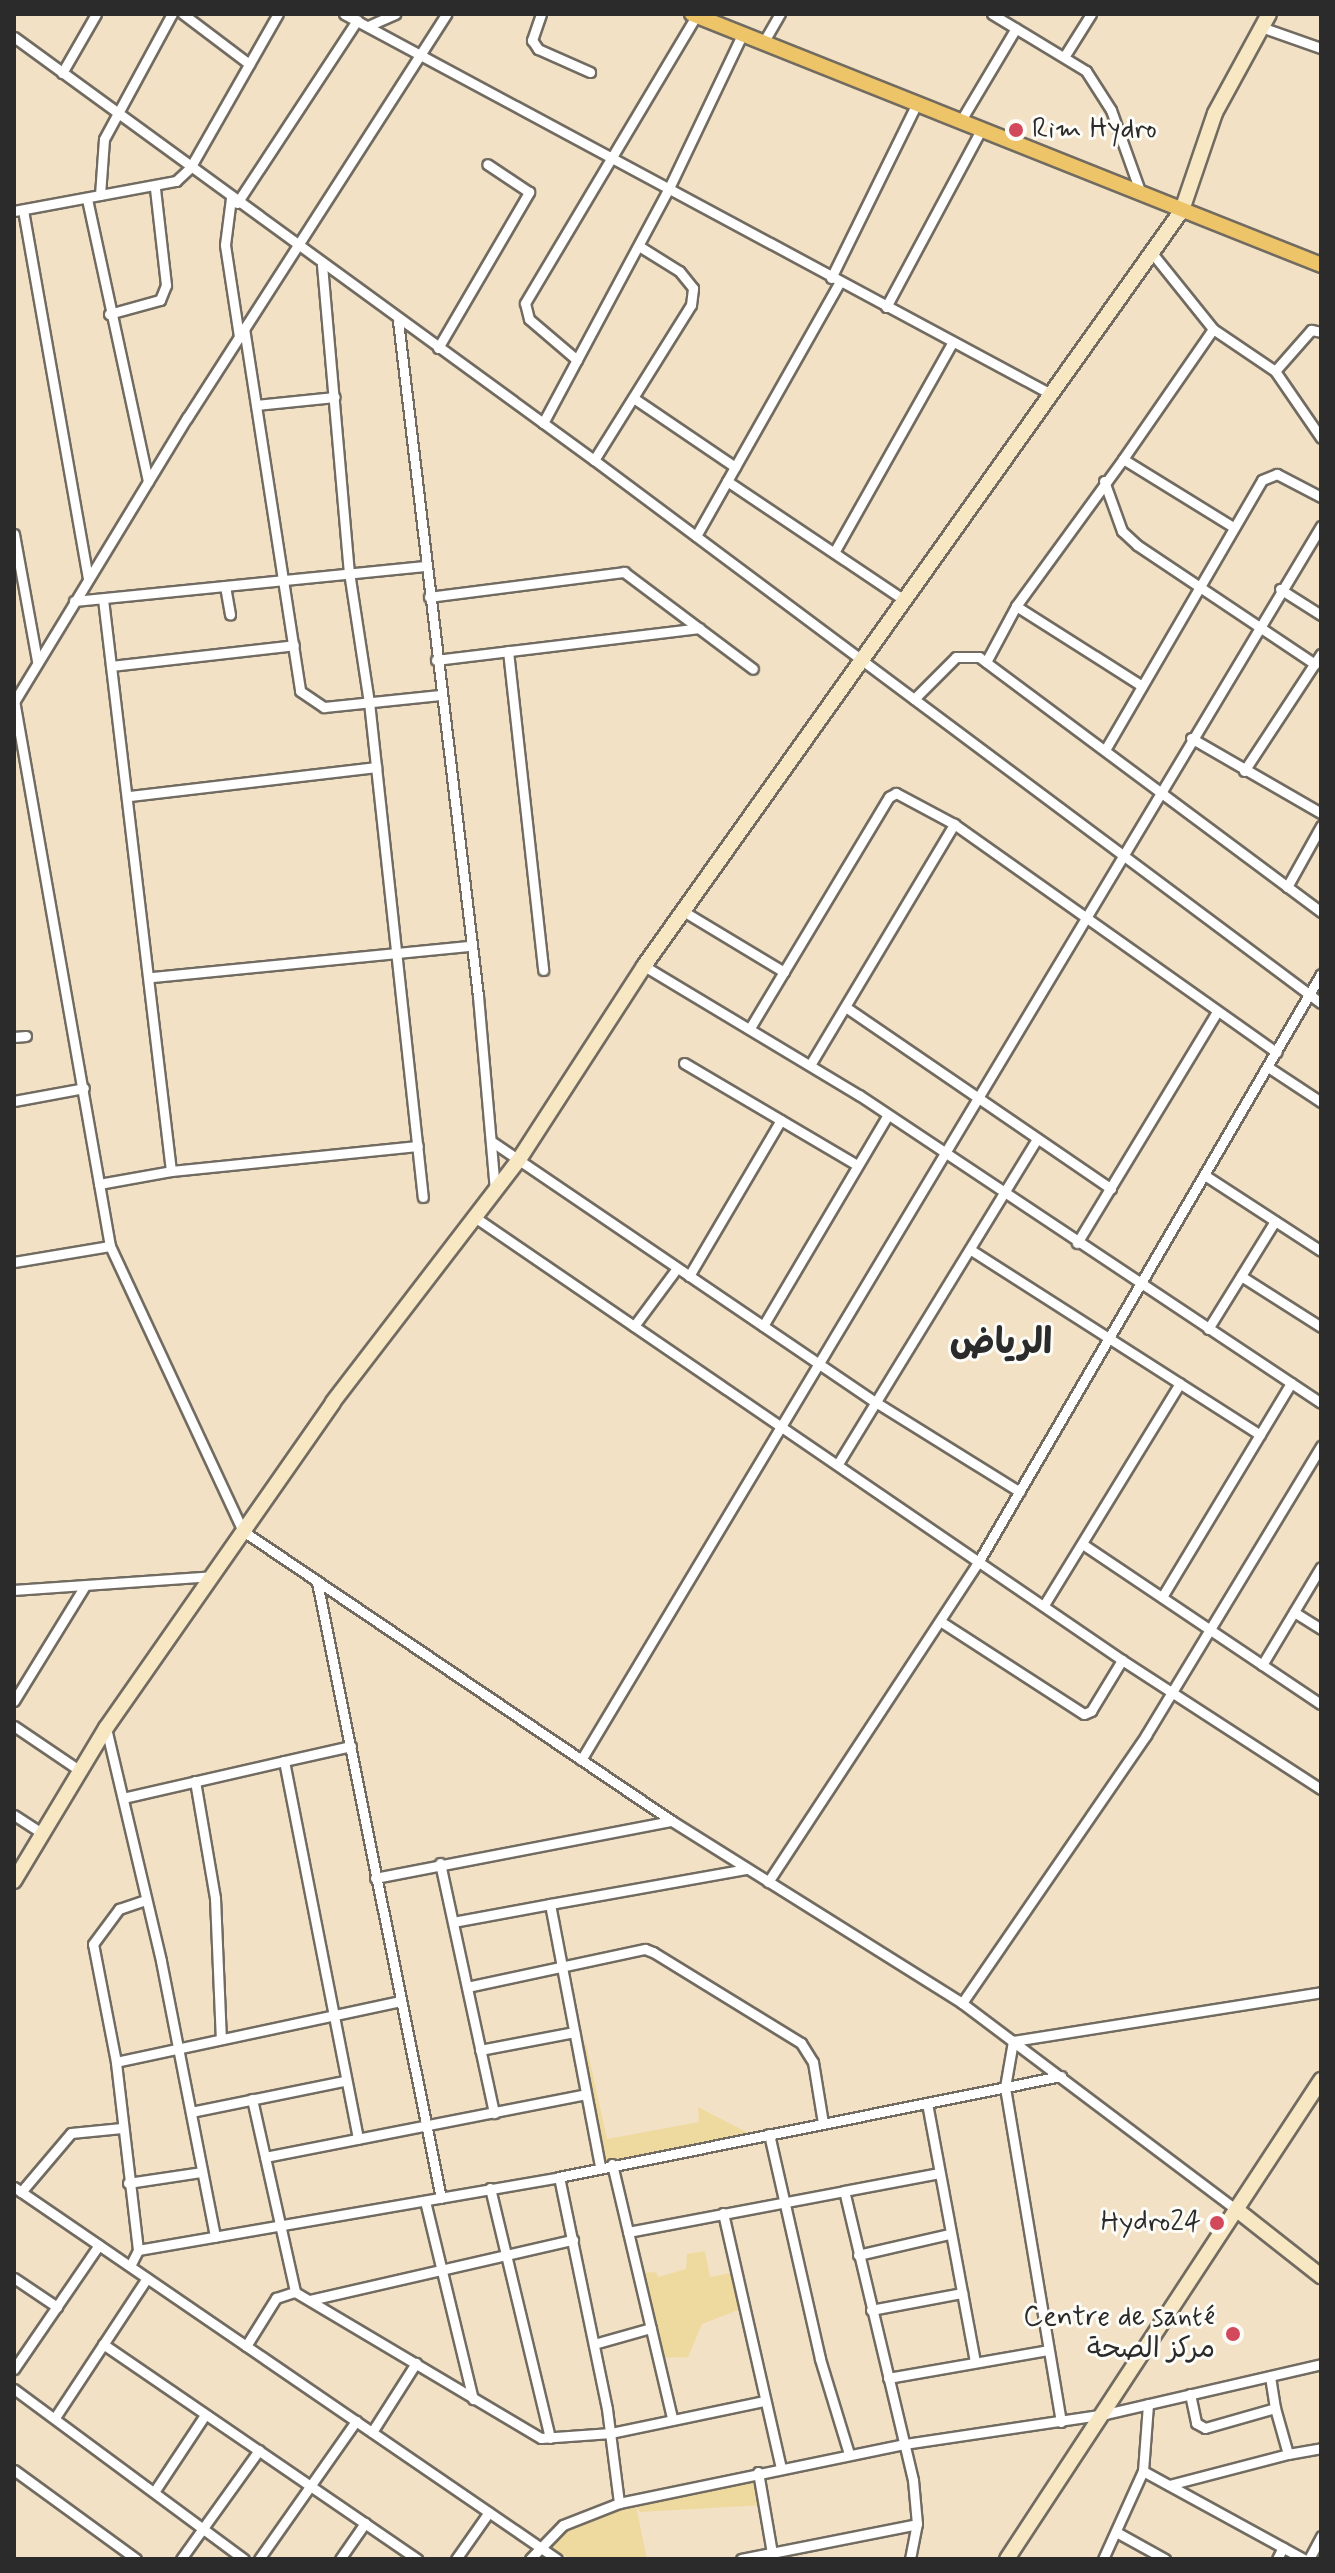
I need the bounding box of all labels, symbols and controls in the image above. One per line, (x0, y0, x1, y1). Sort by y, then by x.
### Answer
place label: Rim Hydro (1032, 113, 1158, 147)
marker: Rim Hydro (1007, 121, 1025, 139)
district label: الرياض (950, 1322, 1052, 1366)
place label: Hydro24 (1101, 2206, 1201, 2240)
marker: Hydro24 (1208, 2214, 1226, 2232)
place label: Centre de santé مركز الصحة (1019, 2301, 1215, 2367)
marker: Centre de santé مركز الصحة (1222, 2323, 1244, 2345)

